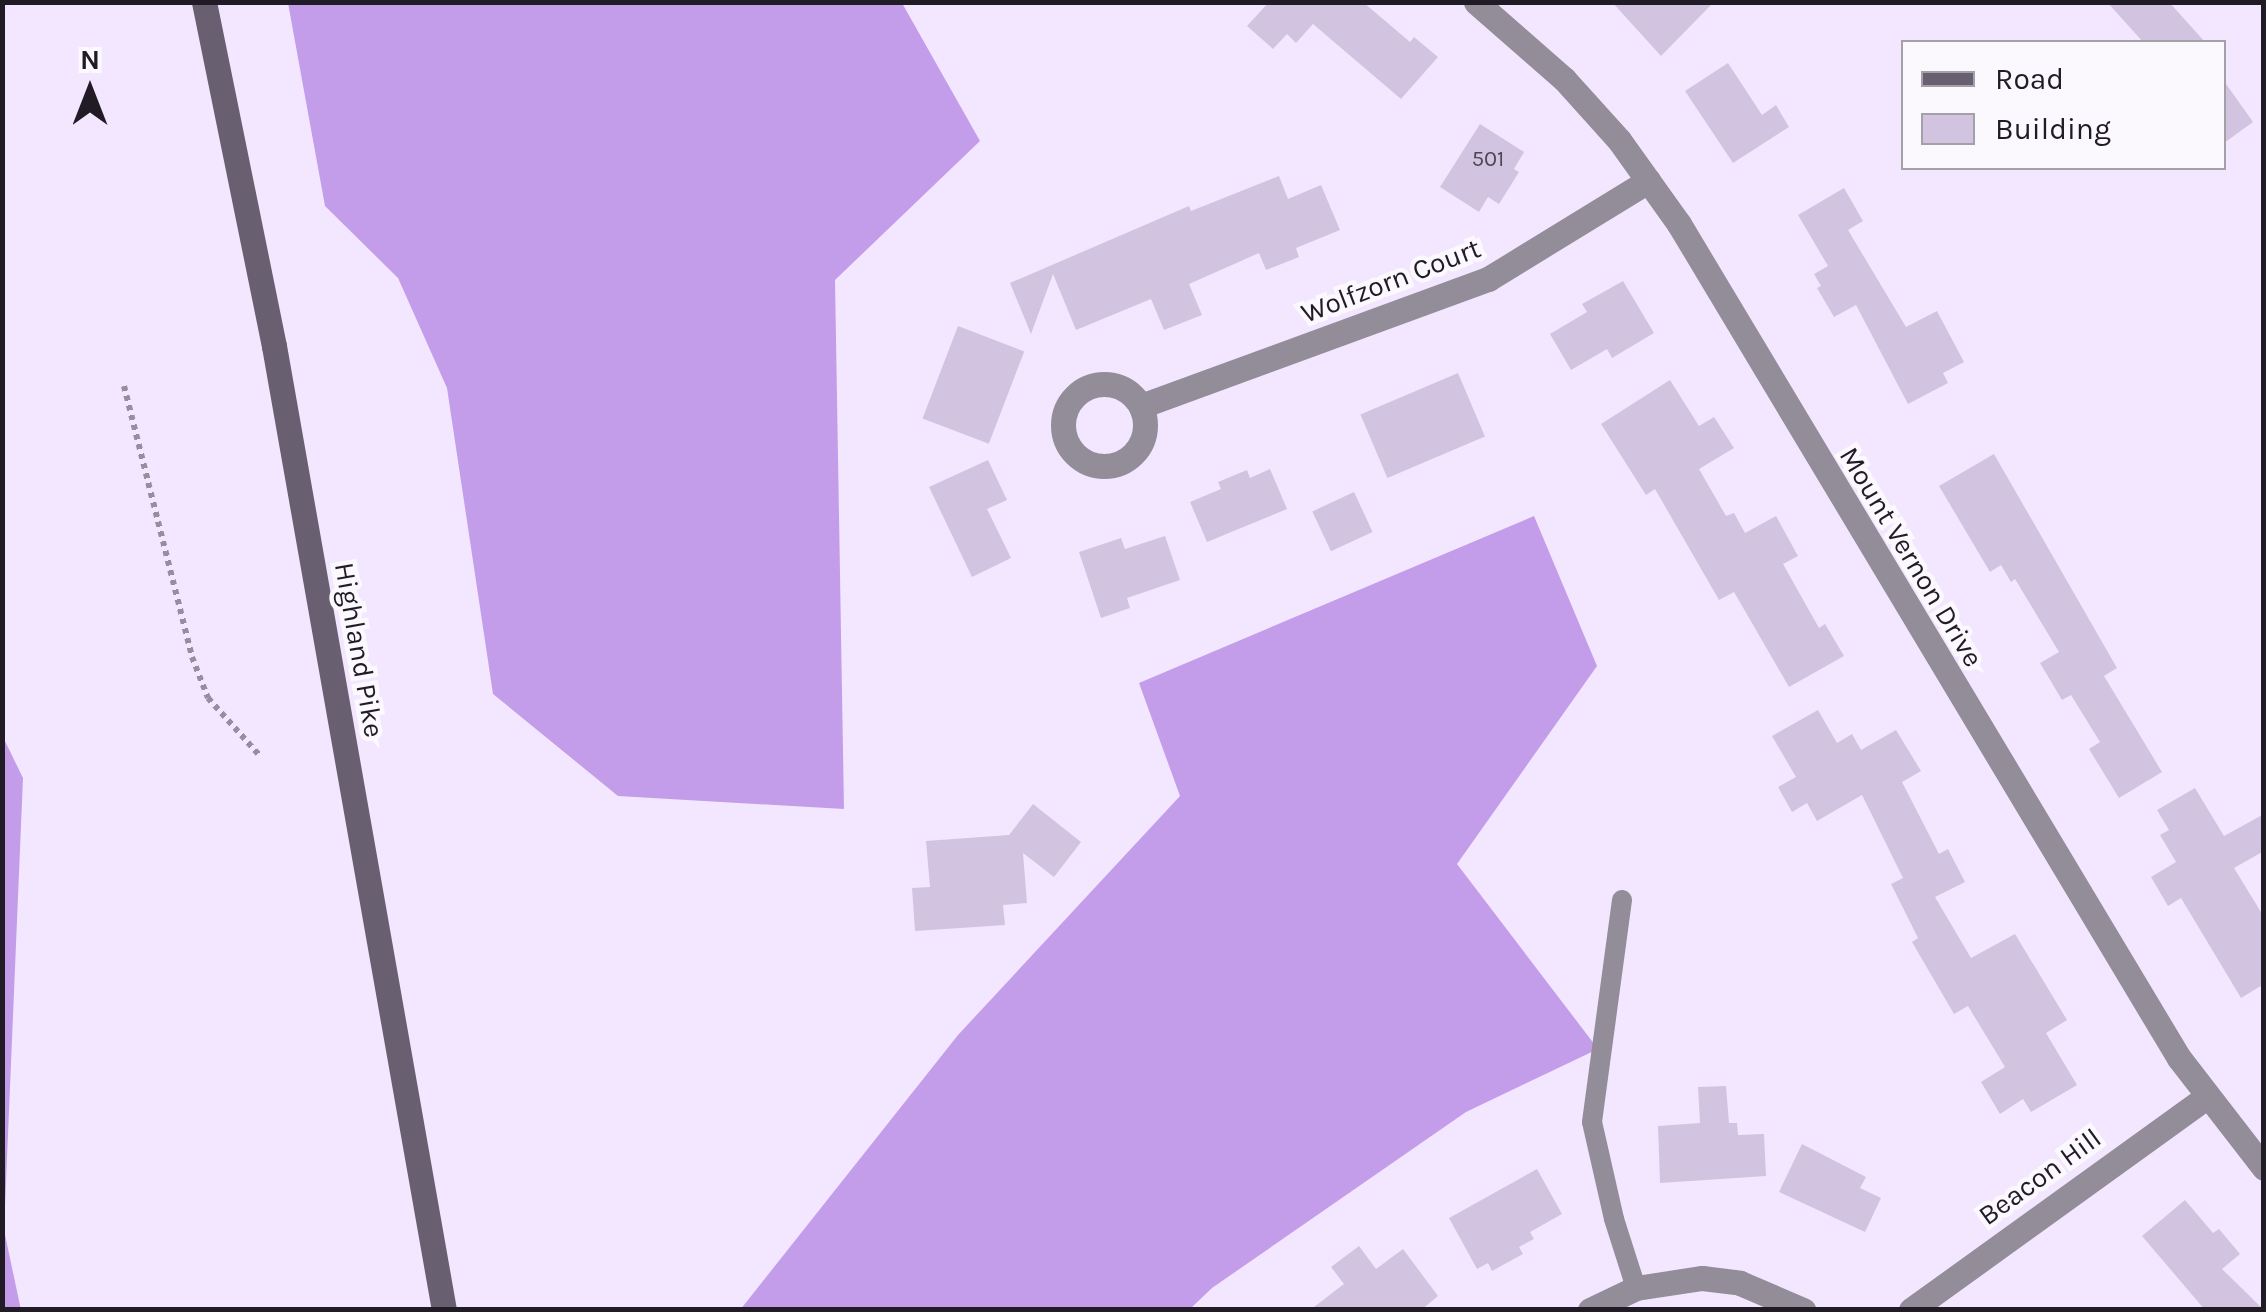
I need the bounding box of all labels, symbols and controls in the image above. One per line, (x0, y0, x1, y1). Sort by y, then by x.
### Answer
north arrow (40, 40, 140, 140)
legend (1901, 40, 2226, 170)
text: N (80, 43, 100, 76)
text: Road (1995, 61, 2064, 97)
text: Building (1995, 111, 2111, 147)
house number: 501 (1472, 147, 1504, 173)
street label: Wolfzorn Court (1297, 231, 1485, 331)
street label: Mount Vernon Drive (1832, 441, 1990, 673)
street label: Highland Pike (327, 560, 391, 740)
street label: Beacon Hill (1972, 1121, 2108, 1233)

